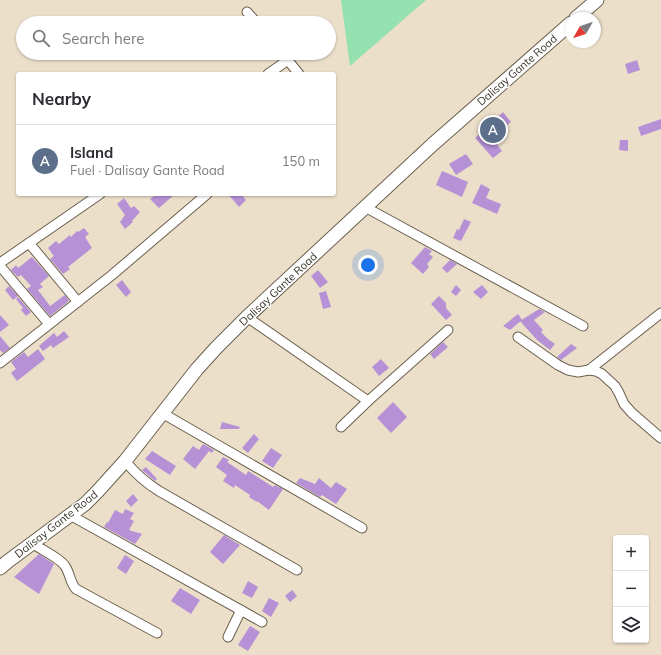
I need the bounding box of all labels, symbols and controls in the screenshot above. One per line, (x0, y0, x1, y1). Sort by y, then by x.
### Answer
north arrow (565, 12, 601, 48)
search box (16, 16, 336, 60)
icon: search (30, 27, 52, 49)
text: Search here (62, 29, 144, 48)
street label: Dalisay Gante Road (474, 31, 560, 109)
text: Nearby (32, 88, 91, 109)
pin: A (480, 115, 506, 145)
text: Island (70, 143, 113, 162)
text: A (40, 153, 50, 169)
text: 150 m (282, 153, 320, 169)
text: Fuel · Dalisay Gante Road (70, 162, 225, 178)
street label: Dalisay Gante Road (236, 249, 320, 329)
your location (358, 255, 378, 275)
street label: Dalisay Gante Road (12, 487, 100, 561)
map controls (613, 535, 649, 643)
button: + (613, 535, 649, 571)
button: − (613, 571, 649, 607)
button: layers (613, 607, 649, 643)

